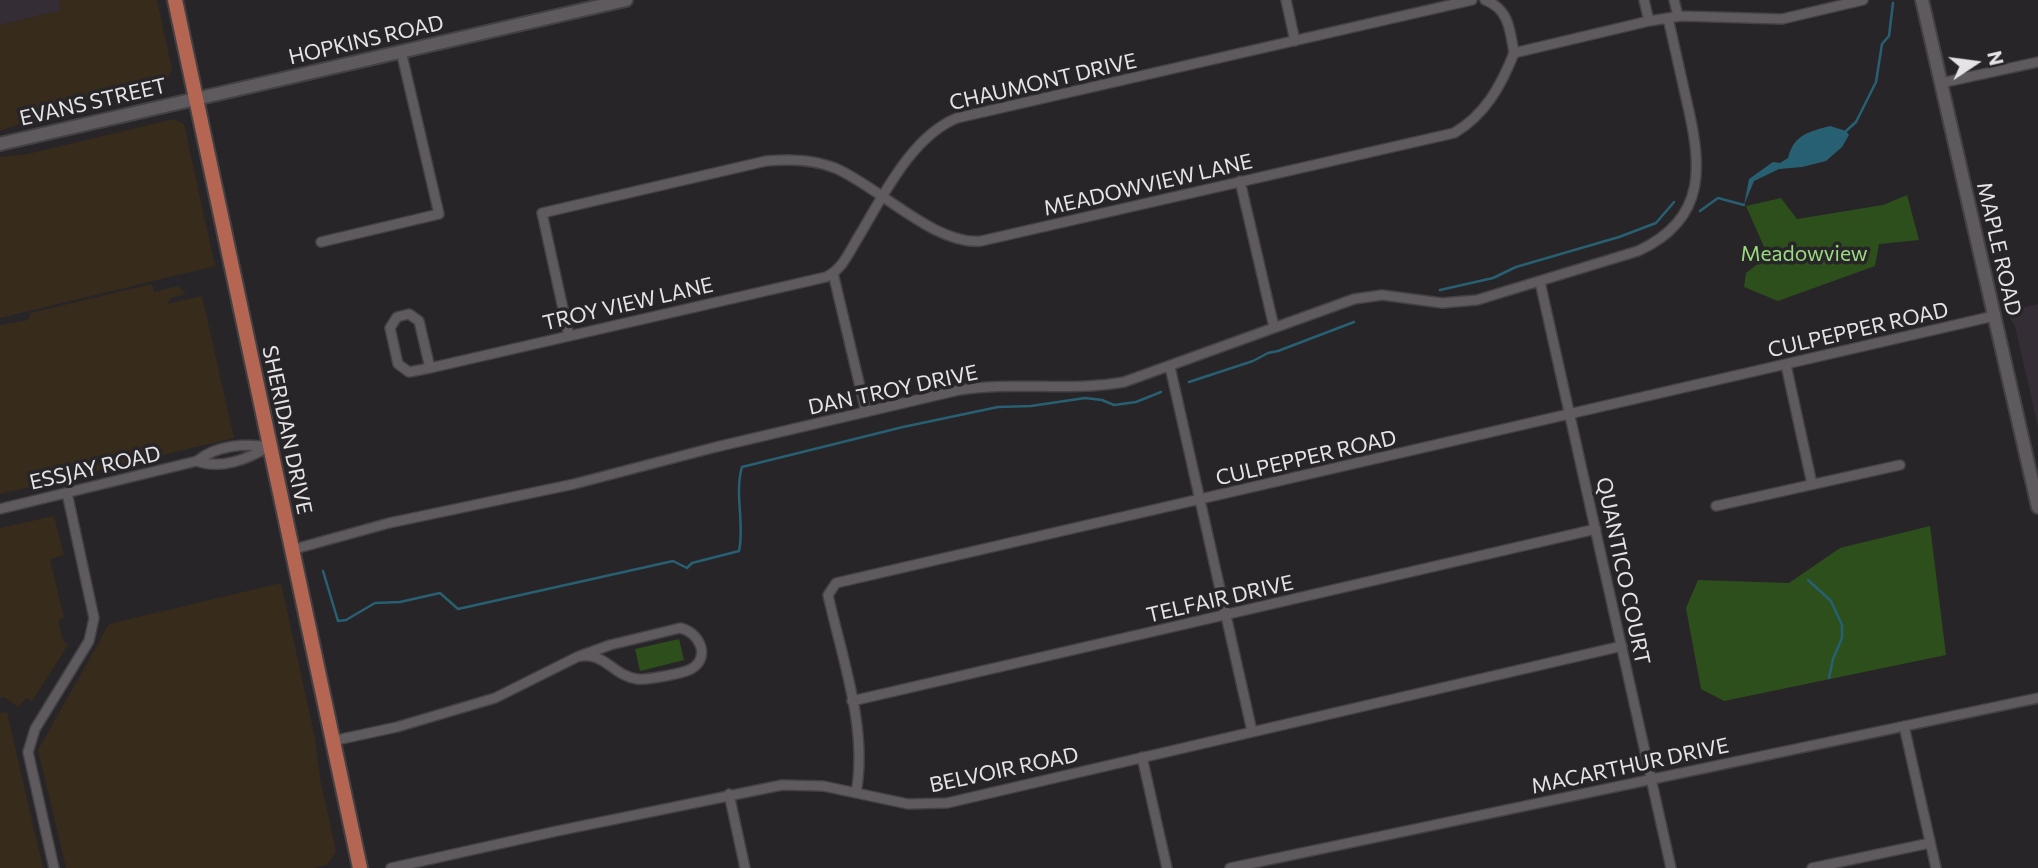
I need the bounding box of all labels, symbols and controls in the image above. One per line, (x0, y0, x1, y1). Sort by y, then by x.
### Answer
street label: HOPKINS ROAD (286, 10, 446, 70)
north arrow (1940, 28, 2010, 98)
street label: CHAUMONT DRIVE (947, 48, 1139, 116)
text: N (1983, 49, 2009, 68)
street label: EVANS STREET (17, 73, 169, 131)
street label: MEADOWVIEW LANE (1041, 149, 1255, 221)
street label: MAPLE ROAD (1971, 180, 2027, 318)
park label: Meadowview (1740, 241, 1868, 267)
street label: TROY VIEW LANE (540, 272, 716, 336)
street label: CULPEPPER ROAD (1765, 297, 1951, 363)
street label: SHERIDAN DRIVE (257, 343, 317, 517)
street label: DAN TROY DRIVE (806, 360, 980, 420)
street label: CULPEPPER ROAD (1213, 425, 1399, 491)
street label: ESSJAY ROAD (27, 441, 163, 495)
street label: QUANTICO COURT (1591, 475, 1655, 667)
street label: TELFAIR DRIVE (1144, 570, 1296, 628)
street label: MACARTHUR DRIVE (1529, 733, 1731, 799)
street label: BELVOIR ROAD (927, 742, 1081, 798)

